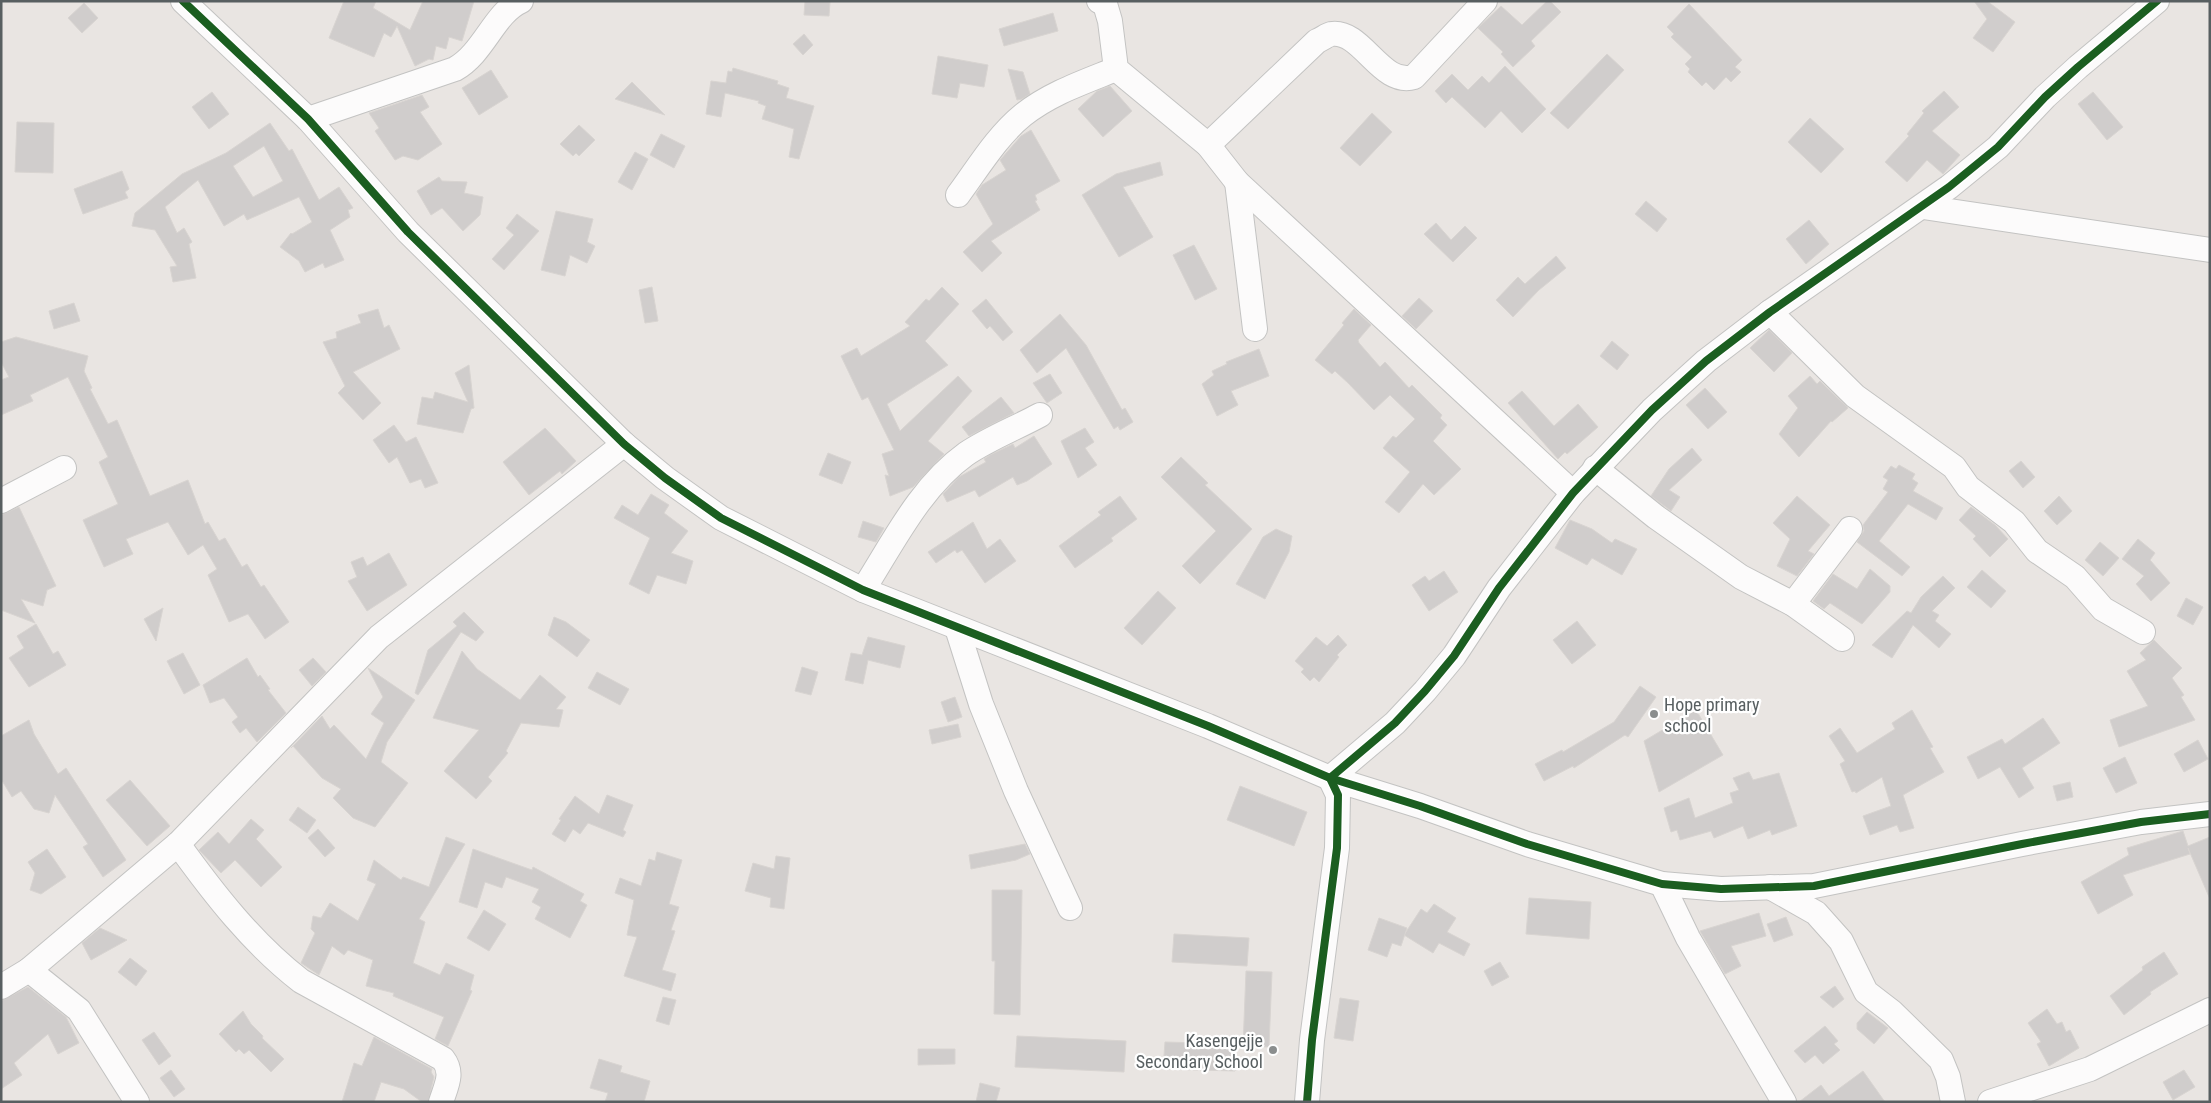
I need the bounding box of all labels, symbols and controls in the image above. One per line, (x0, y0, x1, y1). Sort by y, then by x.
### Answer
place label: Hope primary school (1664, 694, 1760, 736)
marker: Hope primary school (1648, 708, 1660, 720)
place label: Kasengejje Secondary School (1136, 1030, 1263, 1072)
marker: Kasengejje Secondary School (1267, 1044, 1279, 1056)

